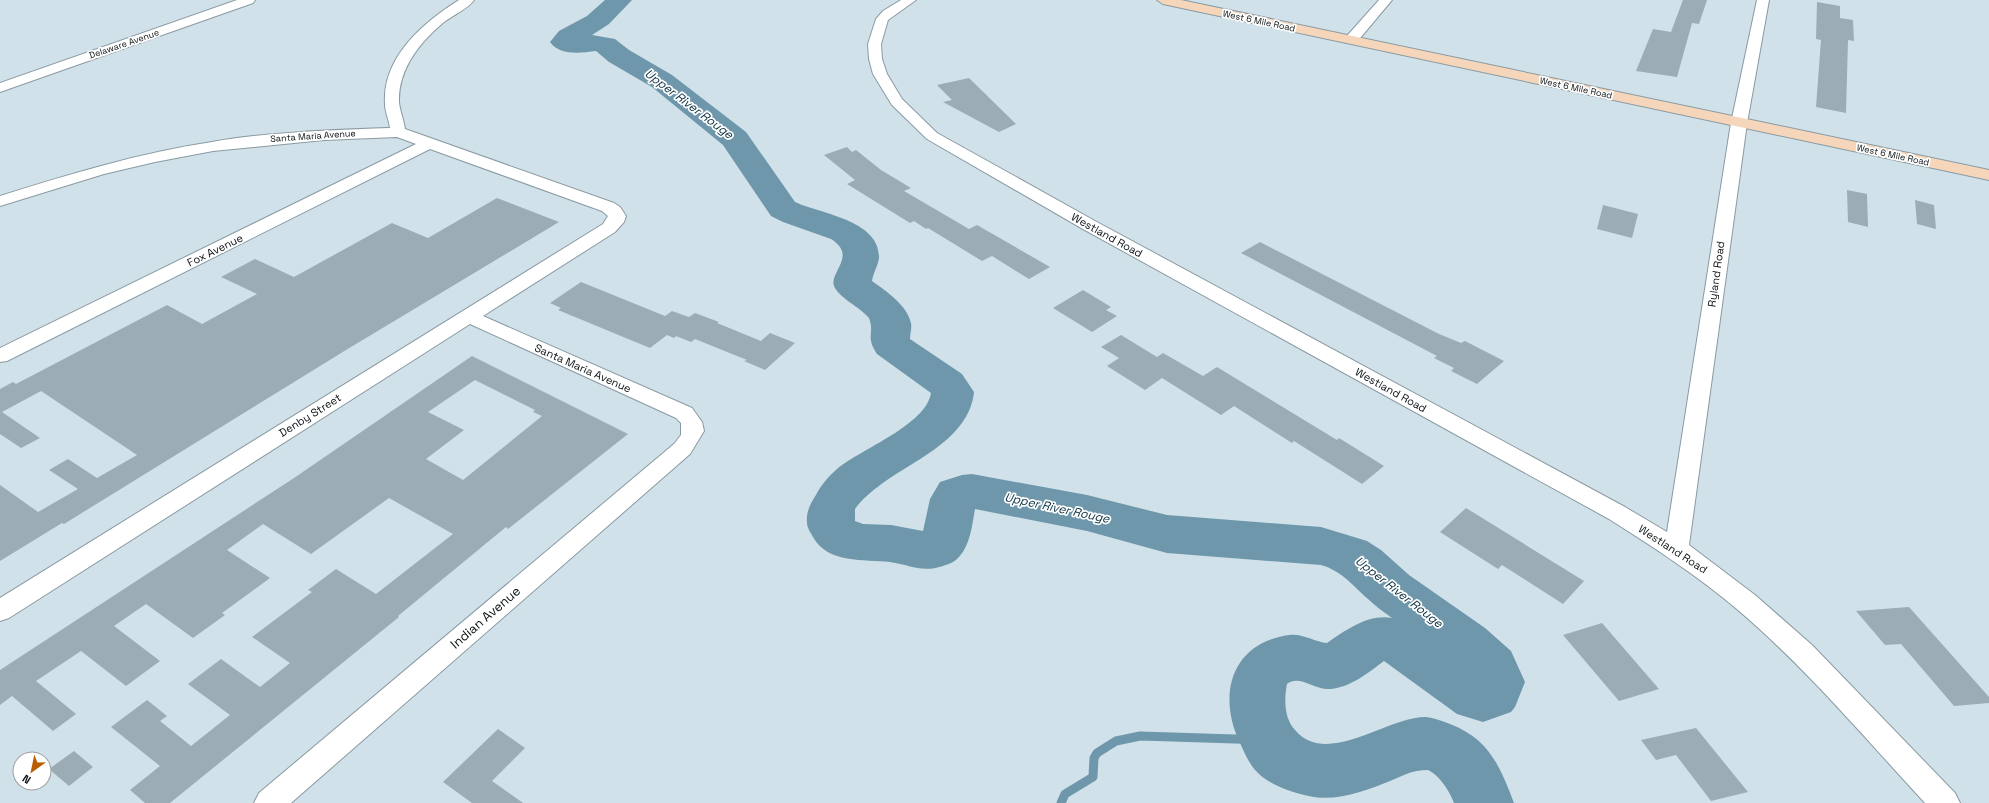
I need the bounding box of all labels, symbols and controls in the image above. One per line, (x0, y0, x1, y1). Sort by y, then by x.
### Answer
street label: West 6 Mile Road (1222, 7, 1297, 35)
street label: Delaware Avenue (87, 26, 161, 62)
water label: Upper River Rouge (642, 65, 737, 143)
street label: West 6 Mile Road (1539, 74, 1614, 102)
street label: Santa Maria Avenue (270, 127, 356, 145)
street label: West 6 Mile Road (1856, 141, 1931, 169)
street label: Westland Road (1069, 210, 1145, 260)
street label: Fox Avenue (185, 230, 245, 270)
street label: Ryland Road (1704, 240, 1728, 308)
street label: Santa Maria Avenue (532, 340, 634, 396)
street label: Westland Road (1353, 365, 1429, 415)
street label: Denby Street (276, 390, 344, 440)
water label: Upper River Rouge (1003, 489, 1112, 527)
street label: Westland Road (1636, 522, 1710, 576)
water label: Upper River Rouge (1352, 553, 1447, 632)
street label: Indian Avenue (447, 582, 524, 652)
north arrow (12, 751, 52, 791)
text: N (20, 772, 33, 787)

